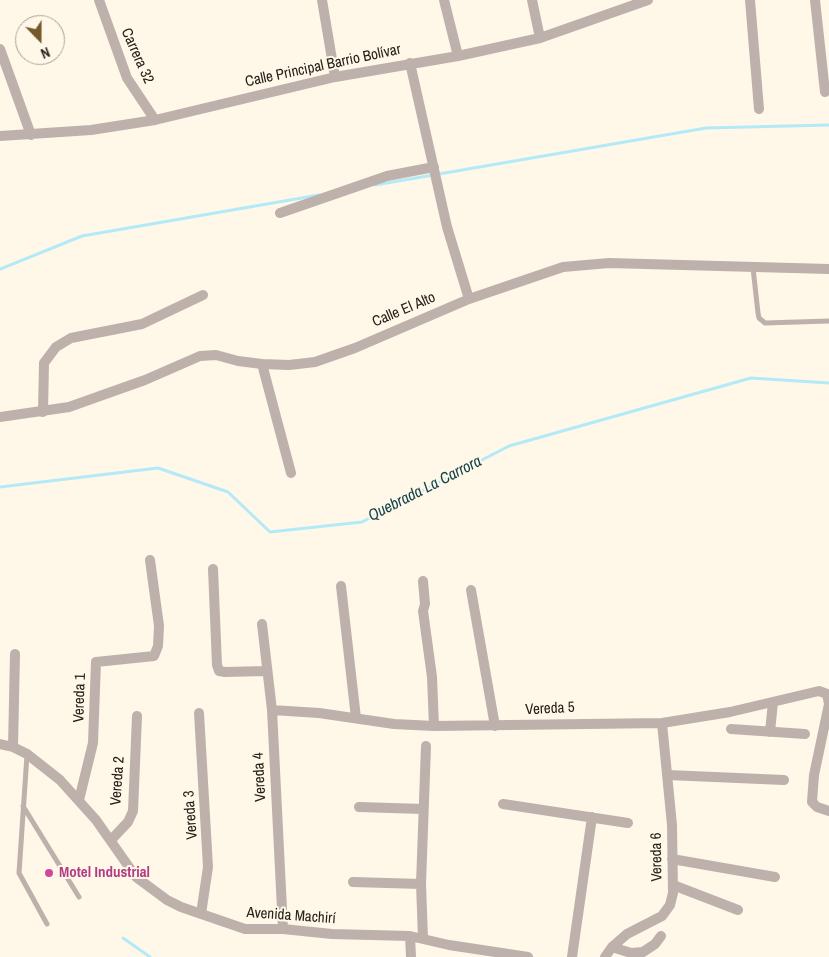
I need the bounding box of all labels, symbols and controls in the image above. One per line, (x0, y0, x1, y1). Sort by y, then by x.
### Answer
north arrow (15, 15, 65, 65)
street label: Carrera 32 (117, 25, 157, 87)
street label: Calle Principal Barrio Bolívar (244, 41, 402, 91)
text: N (38, 43, 52, 63)
street label: Calle El Alto (370, 289, 438, 331)
water label: Quebrada La Carrora (365, 452, 485, 526)
street label: Vereda 1 (70, 673, 90, 723)
street label: Vereda 5 (525, 699, 575, 719)
street label: Vereda 4 (250, 752, 270, 802)
street label: Vereda 2 (107, 756, 129, 806)
street label: Vereda 3 (180, 790, 202, 840)
street label: Vereda 6 (648, 832, 666, 882)
place label: Motel Industrial (59, 864, 150, 882)
marker: Motel Industrial (43, 867, 55, 879)
street label: Avenida Machirí (246, 904, 336, 928)

